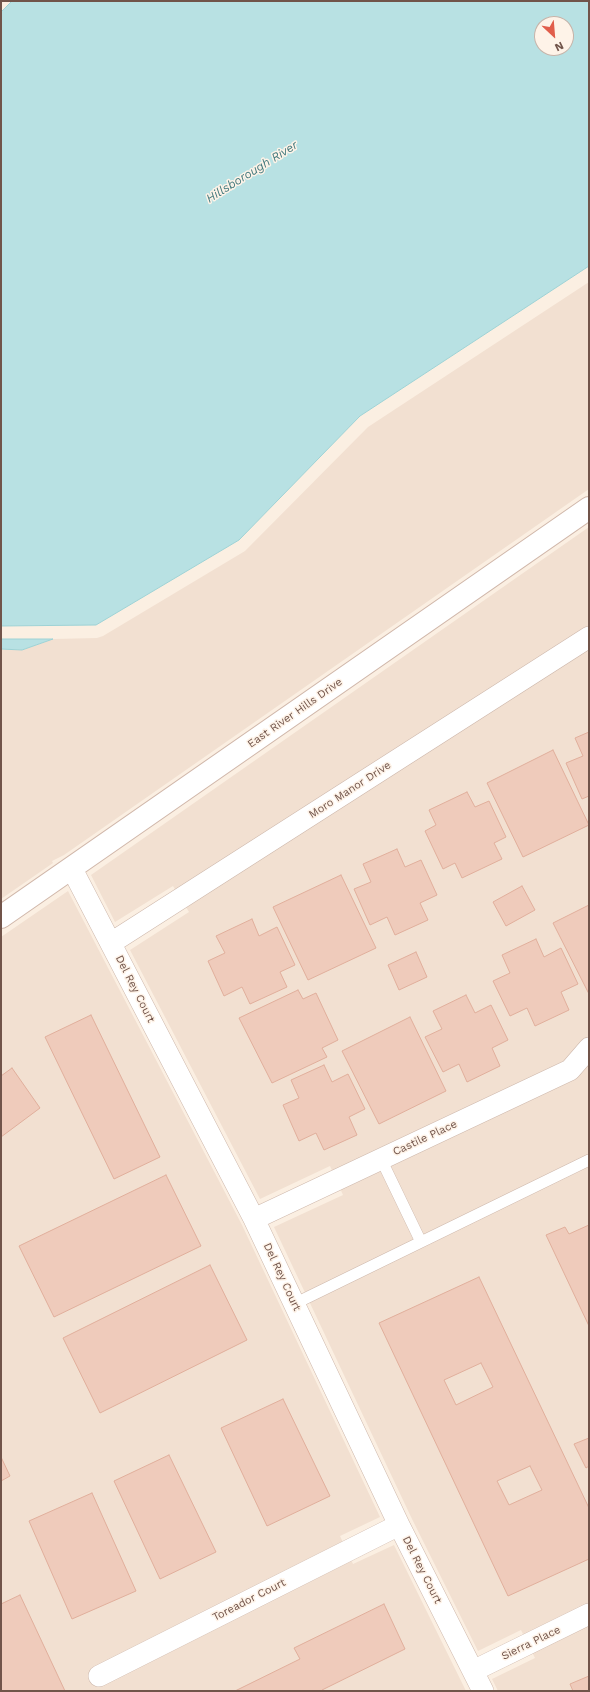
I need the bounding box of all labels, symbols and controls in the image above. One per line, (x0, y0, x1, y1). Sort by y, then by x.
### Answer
north arrow (534, 16, 574, 56)
text: N (553, 39, 566, 54)
water label: Hillsborough River (204, 138, 300, 206)
street label: East River Hills Drive (245, 675, 345, 751)
street label: Moro Manor Drive (307, 759, 393, 821)
street label: Del Rey Court (112, 953, 158, 1025)
street label: Castile Place (391, 1117, 459, 1159)
street label: Del Rey Court (260, 1241, 304, 1313)
street label: Del Rey Court (399, 1534, 445, 1606)
street label: Toreador Court (210, 1576, 288, 1624)
street label: Sierra Place (499, 1623, 563, 1663)

